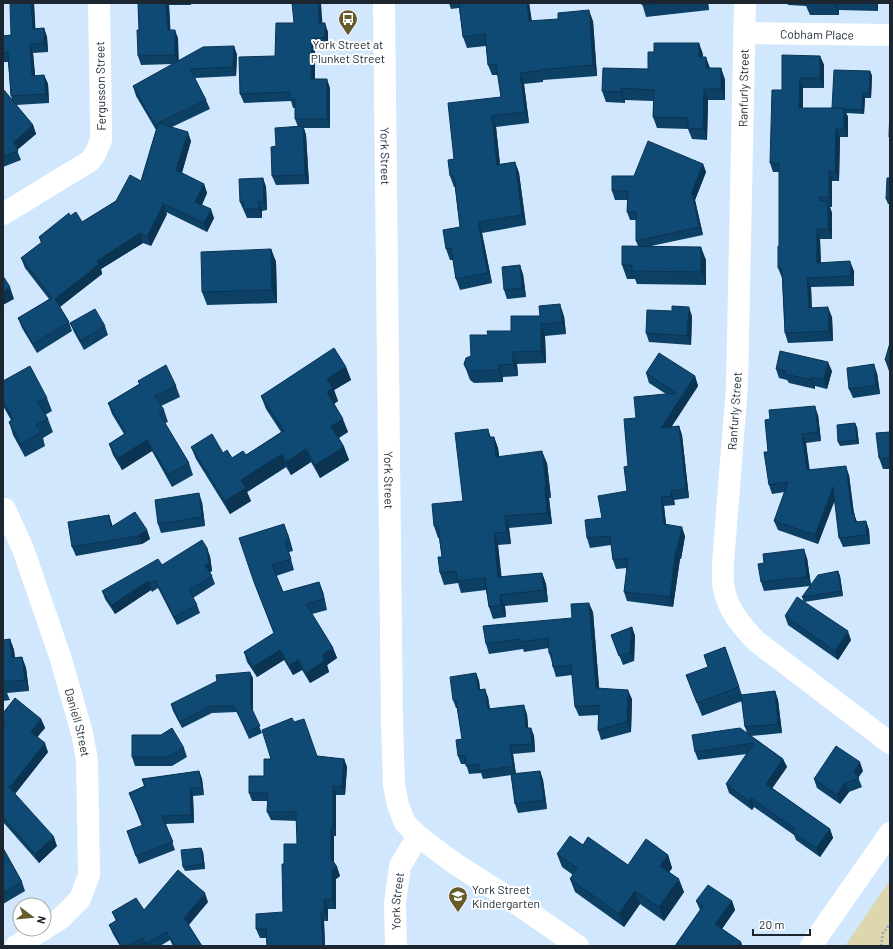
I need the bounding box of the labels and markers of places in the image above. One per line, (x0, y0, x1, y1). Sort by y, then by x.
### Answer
bus stop icon: York Street at Plunket Street (337, 8, 359, 36)
place label: York Street at Plunket Street (311, 37, 385, 65)
place label: York Street Kindergarten (472, 882, 540, 910)
school or university icon: York Street Kindergarten (447, 885, 469, 913)

